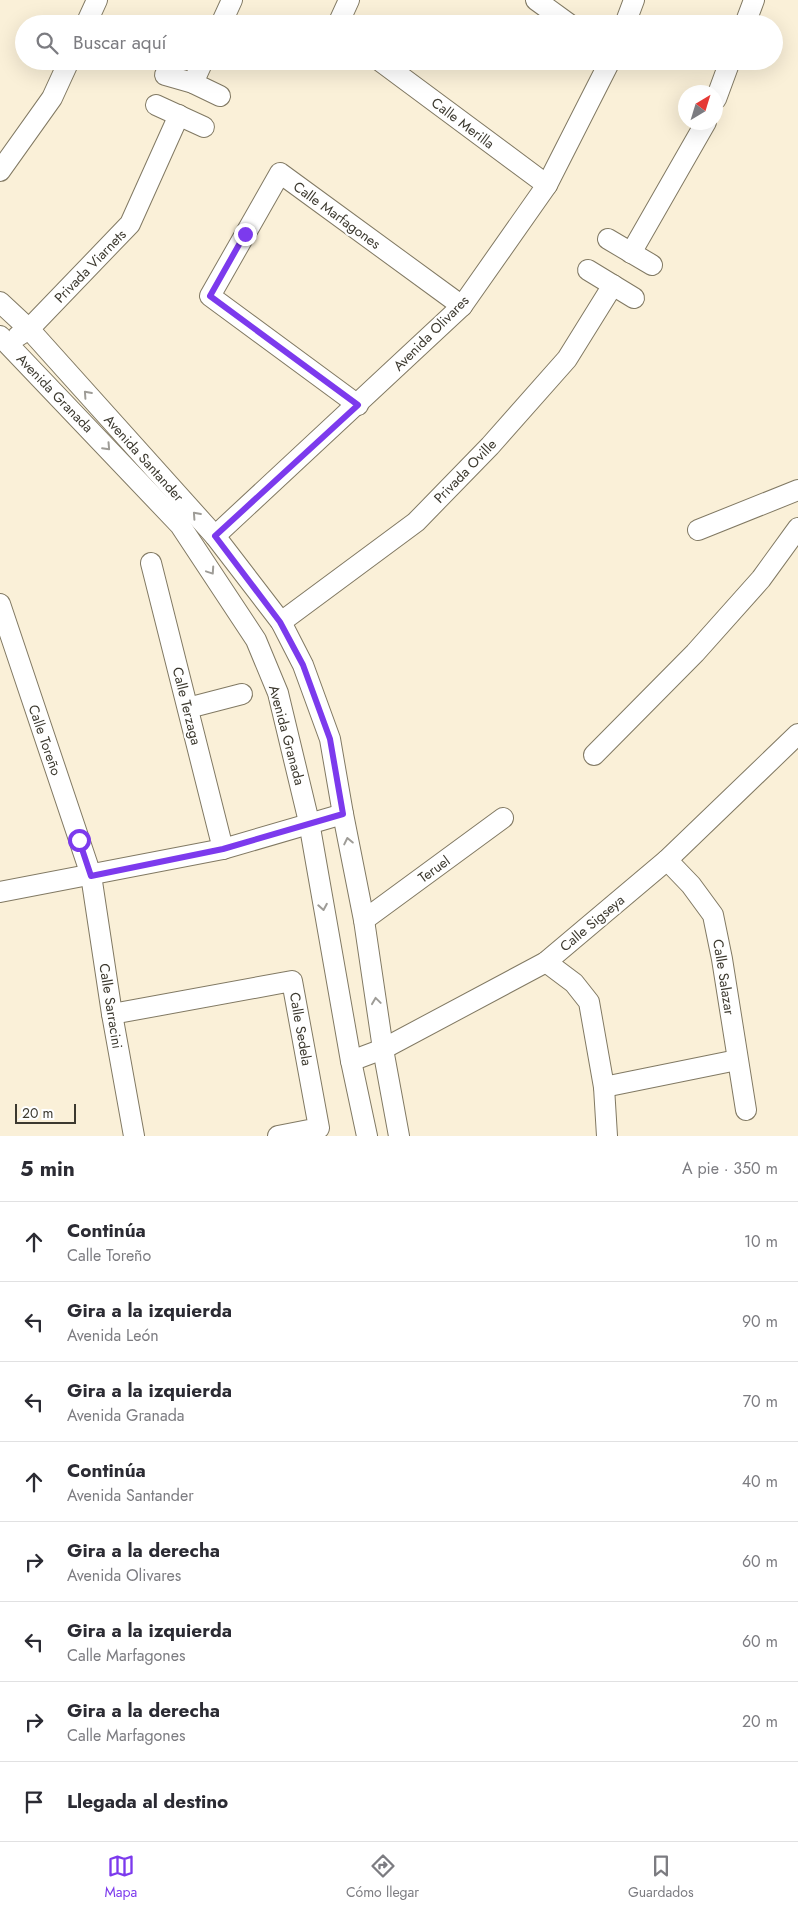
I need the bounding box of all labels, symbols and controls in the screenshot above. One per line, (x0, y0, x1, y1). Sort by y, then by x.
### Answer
search box (15, 15, 783, 70)
icon: search (33, 29, 61, 57)
text: Buscar aquí (73, 29, 167, 56)
north arrow (678, 85, 723, 130)
street label: Calle Merilla (427, 93, 499, 153)
street label: Calle Marfagones (289, 176, 385, 254)
route end (234, 223, 257, 246)
street label: Privada Viarnets (50, 224, 131, 307)
street label: Avenida Olivares (389, 290, 474, 375)
street label: Avenida Granada (12, 349, 98, 437)
one-way arrow (84, 391, 93, 400)
street label: Avenida Santander (99, 410, 189, 506)
street label: Privada Oville (429, 434, 501, 508)
one-way arrow (101, 441, 110, 450)
one-way arrow (193, 512, 202, 521)
one-way arrow (205, 565, 214, 575)
street label: Calle Terzaga (168, 665, 206, 747)
street label: Avenida Granada (264, 683, 310, 787)
street label: Calle Toreño (24, 702, 67, 778)
route start (68, 829, 91, 852)
one-way arrow (344, 837, 354, 845)
street label: Teruel (414, 851, 454, 887)
street label: Calle Sigseya (555, 890, 629, 956)
one-way arrow (318, 903, 328, 911)
street label: Calle Salazar (708, 938, 740, 1017)
street label: Calle Sarracini (94, 962, 128, 1050)
street label: Calle Sedela (285, 991, 317, 1067)
one-way arrow (371, 997, 382, 1005)
scale bar (15, 1101, 76, 1124)
text: 20 m (22, 1103, 54, 1123)
text: 5 min (20, 1154, 75, 1184)
text: A pie · 350 m (682, 1157, 778, 1180)
text: Continúa (67, 1217, 146, 1244)
icon: ahead (20, 1228, 48, 1256)
text: 10 m (744, 1230, 778, 1253)
text: Calle Toreño (67, 1244, 151, 1267)
text: Gira a la izquierda (67, 1297, 232, 1324)
icon: left (20, 1308, 48, 1336)
text: 90 m (742, 1310, 778, 1333)
text: Avenida León (67, 1324, 159, 1347)
text: Gira a la izquierda (67, 1377, 232, 1404)
icon: left (20, 1388, 48, 1416)
text: 70 m (743, 1390, 778, 1413)
text: Avenida Granada (67, 1404, 184, 1427)
text: Continúa (67, 1457, 146, 1484)
icon: ahead (20, 1468, 48, 1496)
text: 40 m (742, 1470, 778, 1493)
text: Avenida Santander (67, 1484, 194, 1507)
text: Gira a la derecha (67, 1537, 220, 1564)
icon: right (20, 1548, 48, 1576)
text: 60 m (742, 1550, 778, 1573)
text: Avenida Olivares (67, 1564, 181, 1587)
text: Gira a la izquierda (67, 1617, 232, 1644)
icon: left (20, 1628, 48, 1656)
text: 60 m (742, 1630, 778, 1653)
text: Calle Marfagones (67, 1644, 185, 1667)
text: Gira a la derecha (67, 1697, 220, 1724)
icon: right (20, 1708, 48, 1736)
text: 20 m (742, 1710, 778, 1733)
text: Calle Marfagones (67, 1724, 185, 1747)
icon: arrive (20, 1788, 48, 1816)
text: Llegada al destino (67, 1788, 228, 1815)
tab: Mapa (104, 1852, 137, 1902)
tab: Cómo llegar (346, 1852, 419, 1902)
tab: Guardados (628, 1852, 694, 1902)

